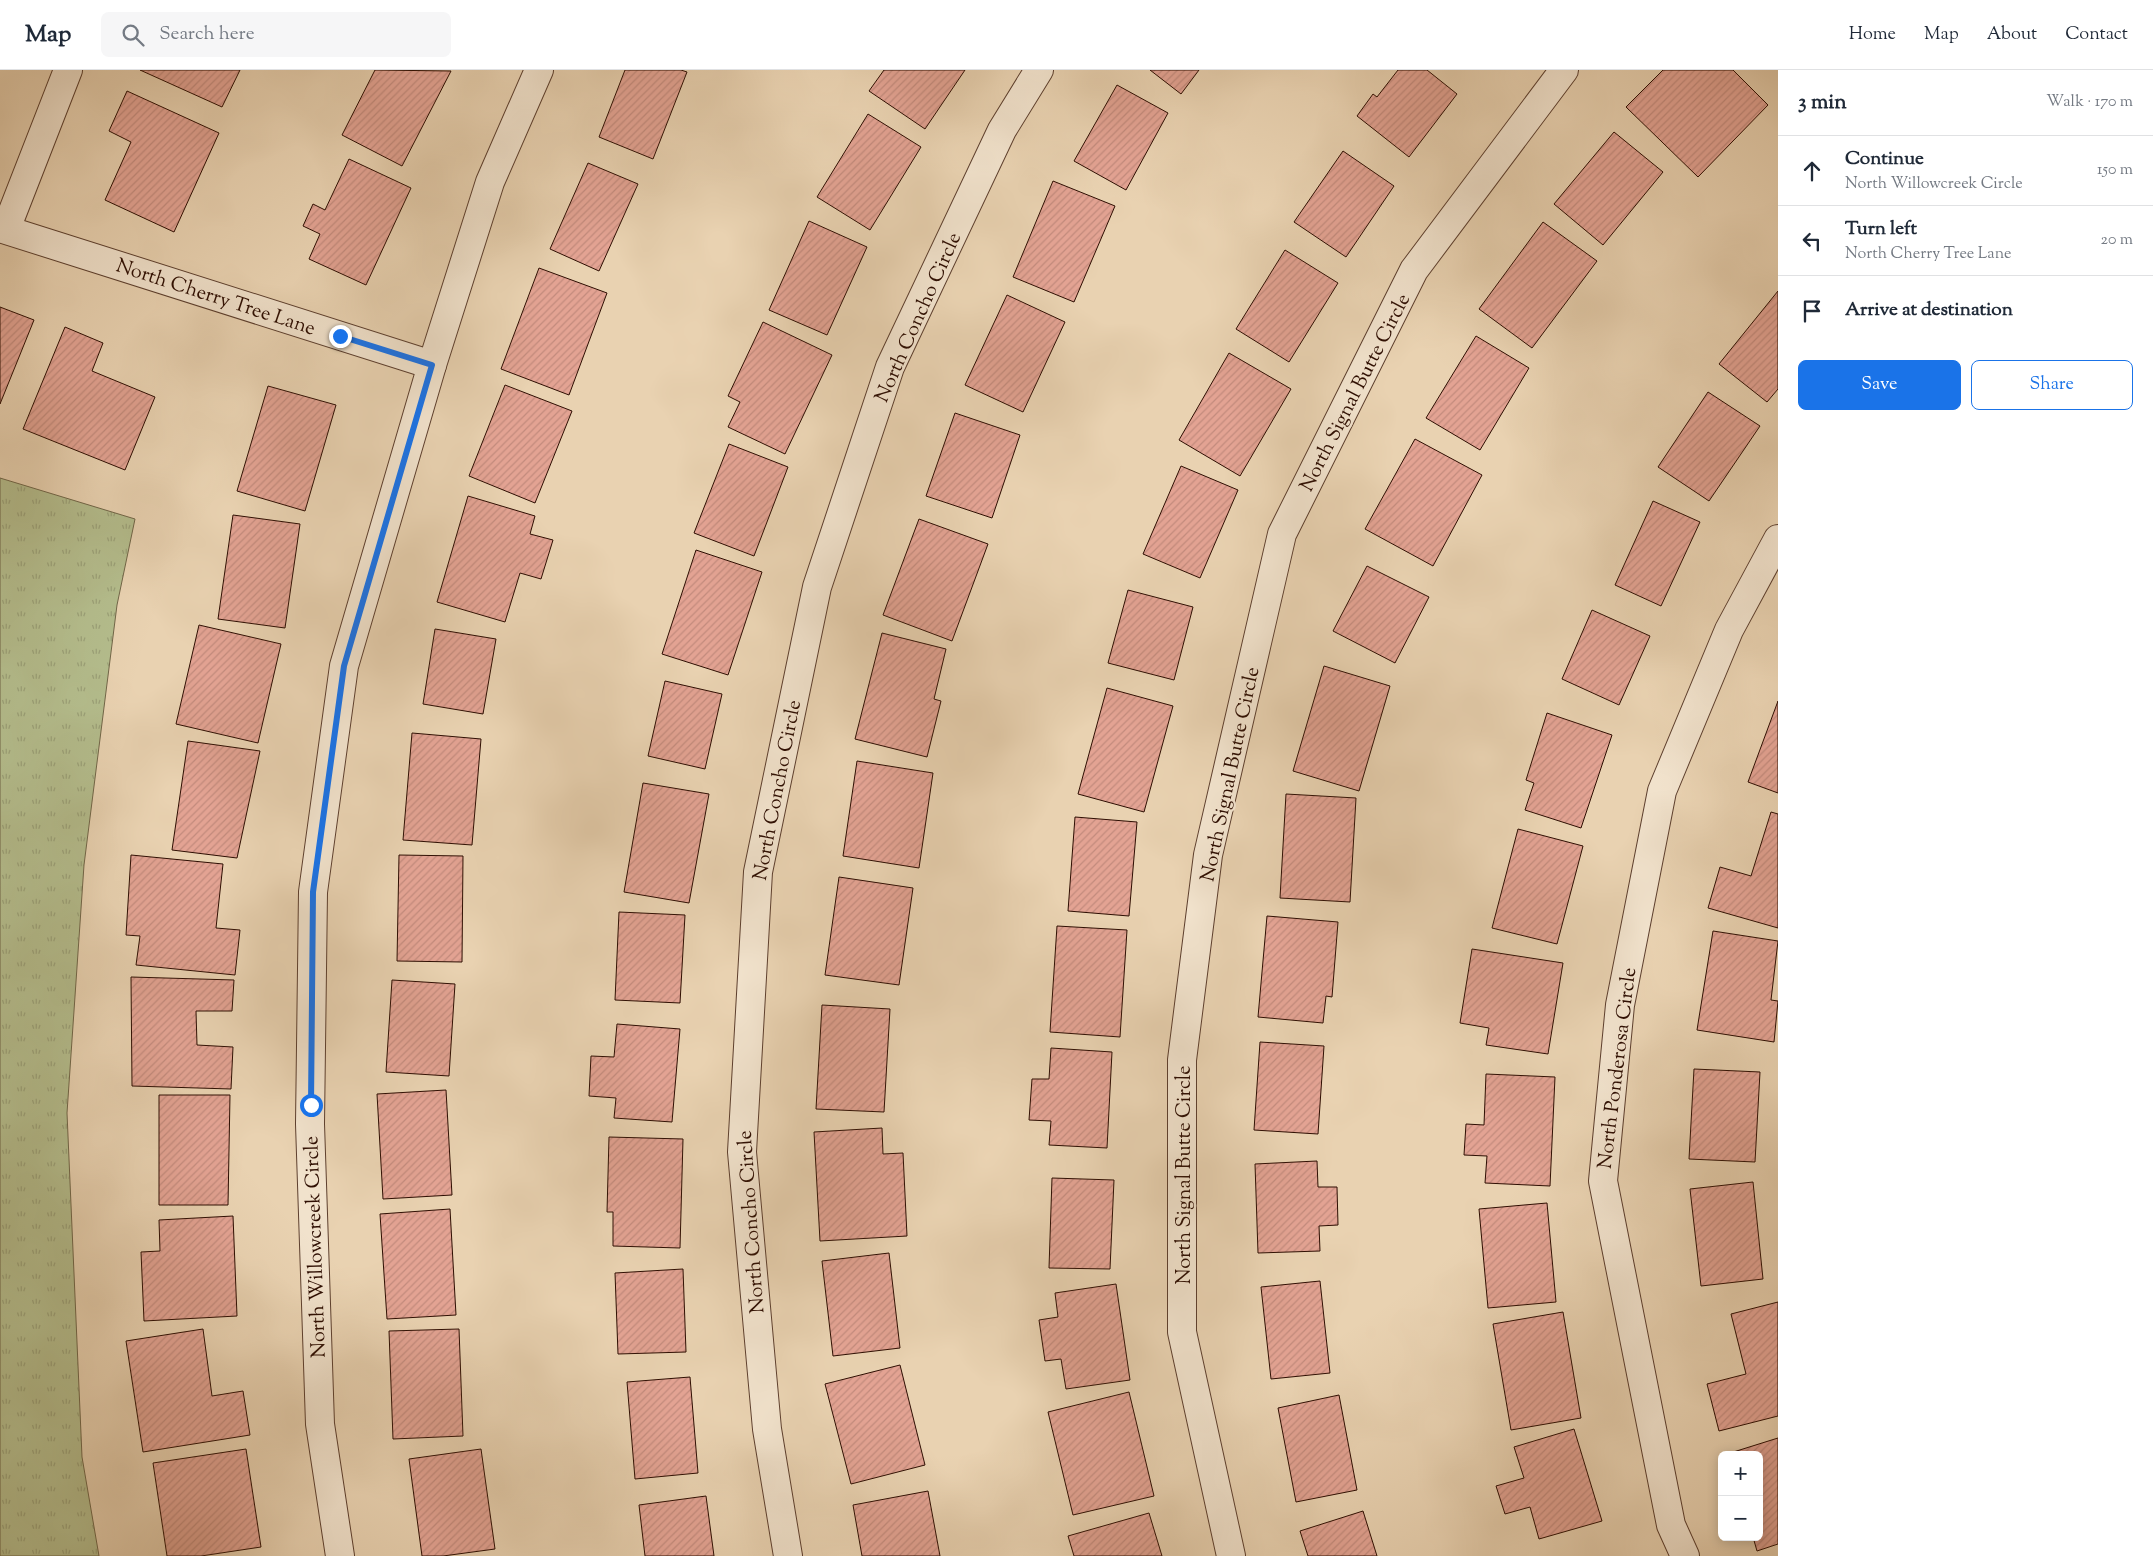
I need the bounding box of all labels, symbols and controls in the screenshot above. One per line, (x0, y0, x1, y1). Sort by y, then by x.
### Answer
search box (101, 12, 451, 57)
text: Map (25, 18, 71, 52)
icon: search (119, 21, 147, 49)
text: Search here (159, 21, 255, 48)
text: Home (1849, 22, 1896, 48)
text: Map (1924, 22, 1959, 48)
text: About (1987, 22, 2037, 48)
text: Contact (2065, 22, 2128, 48)
text: 3 min (1798, 88, 1847, 118)
text: Walk · 170 m (2046, 91, 2133, 114)
text: Continue (1845, 146, 1924, 173)
icon: ahead (1798, 157, 1826, 185)
text: 150 m (2097, 159, 2133, 182)
text: North Willowcreek Circle (1845, 173, 2023, 196)
text: Turn left (1845, 216, 1917, 243)
icon: left (1798, 227, 1826, 255)
street label: North Concho Circle (869, 228, 970, 408)
text: 20 m (2100, 229, 2133, 252)
text: North Cherry Tree Lane (1845, 243, 2011, 266)
street label: North Cherry Tree Lane (112, 252, 319, 344)
street label: North Signal Butte Circle (1294, 289, 1419, 497)
icon: arrive (1798, 297, 1826, 325)
text: Arrive at destination (1845, 297, 2013, 324)
route end (329, 325, 352, 348)
button: Save (1798, 360, 1961, 410)
button: Share (1971, 360, 2133, 410)
street label: North Signal Butte Circle (1194, 664, 1268, 885)
street label: North Concho Circle (747, 698, 810, 883)
street label: North Ponderosa Circle (1592, 966, 1645, 1171)
street label: North Signal Butte Circle (1171, 1065, 1200, 1285)
route start (300, 1094, 323, 1117)
street label: North Concho Circle (732, 1129, 773, 1314)
street label: North Willowcreek Circle (298, 1135, 335, 1358)
map controls (1718, 1451, 1763, 1541)
button: + (1718, 1451, 1763, 1496)
button: − (1718, 1496, 1763, 1541)

